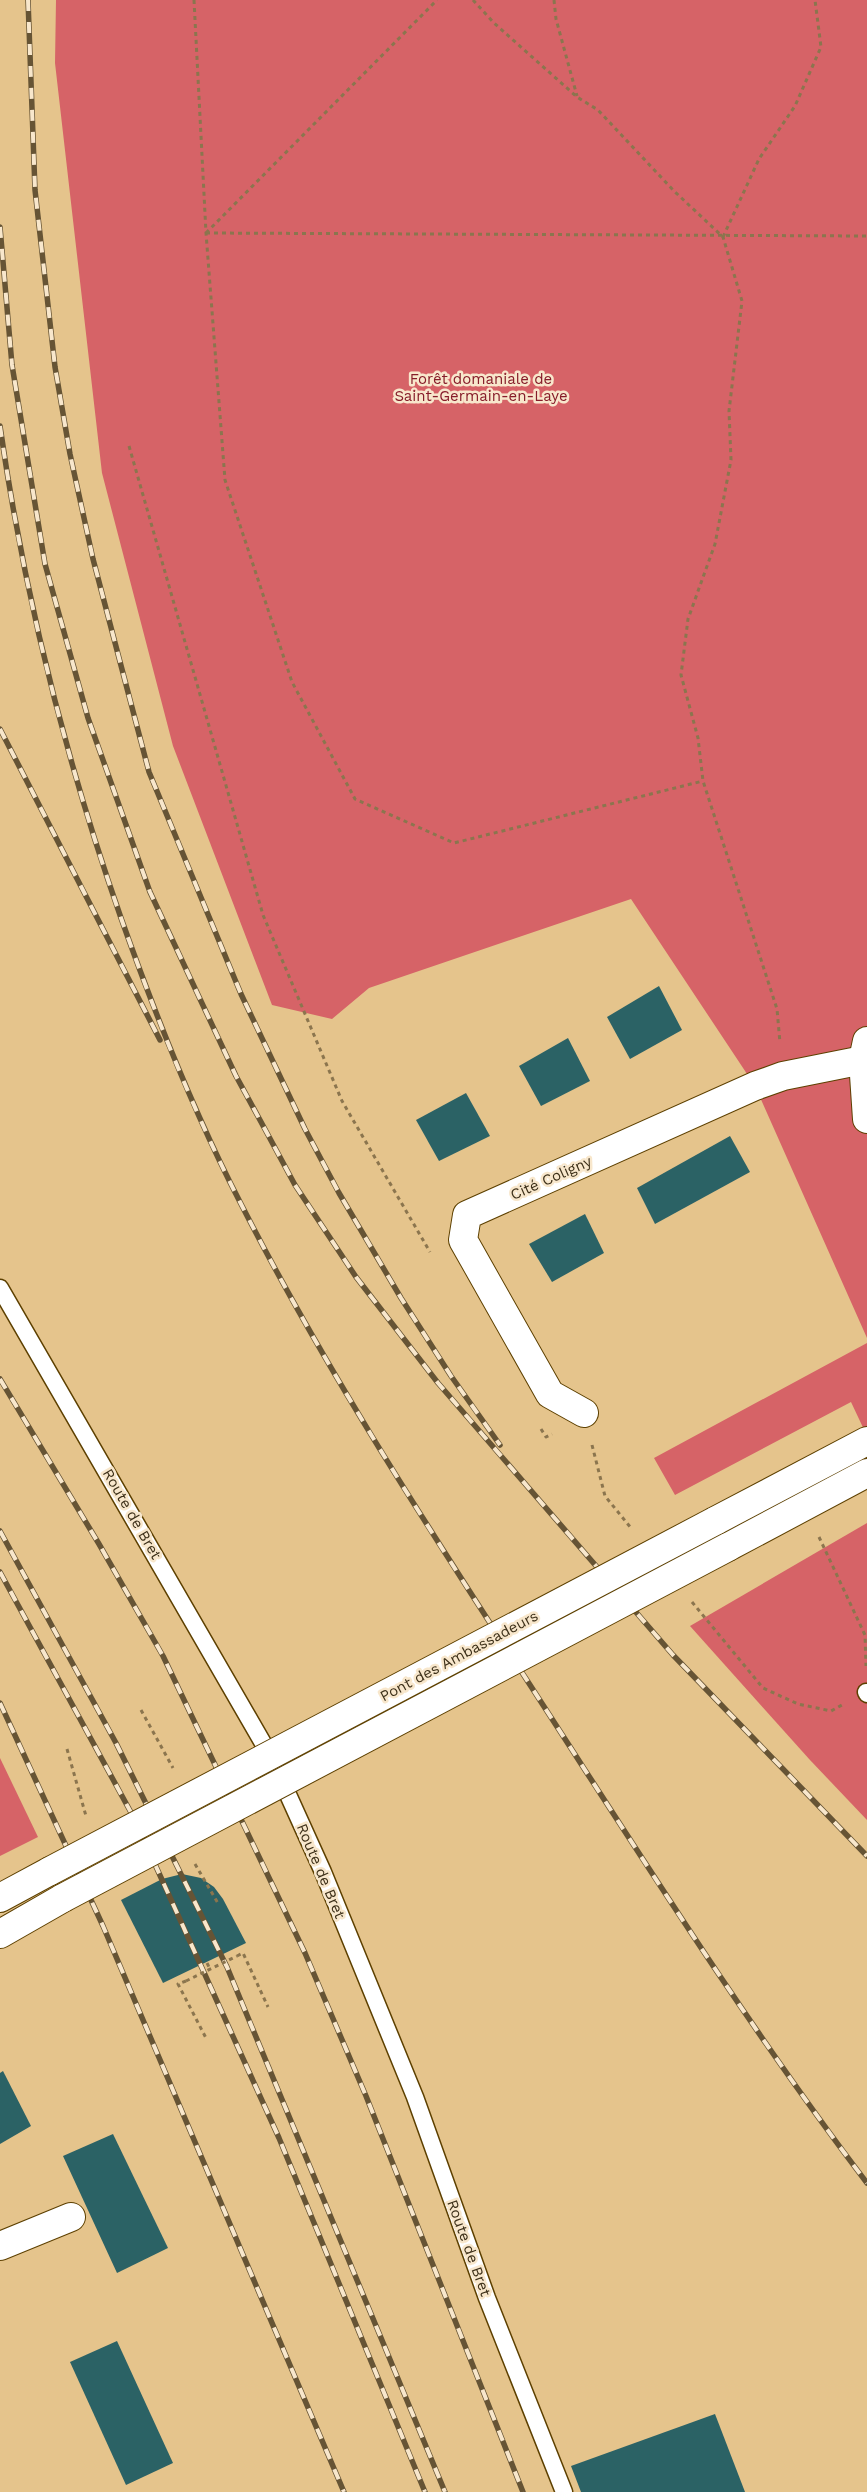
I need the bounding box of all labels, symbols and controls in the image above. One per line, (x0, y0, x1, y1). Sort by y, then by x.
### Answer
park label: Forêt domaniale de Saint-Germain-en-Laye (394, 370, 568, 405)
street label: Cité Coligny (508, 1152, 595, 1204)
street label: Route de Bret (99, 1466, 166, 1563)
street label: Pont des Ambassadeurs (377, 1607, 541, 1705)
street label: Route de Bret (293, 1821, 349, 1922)
street label: Route de Bret (443, 2197, 495, 2299)

